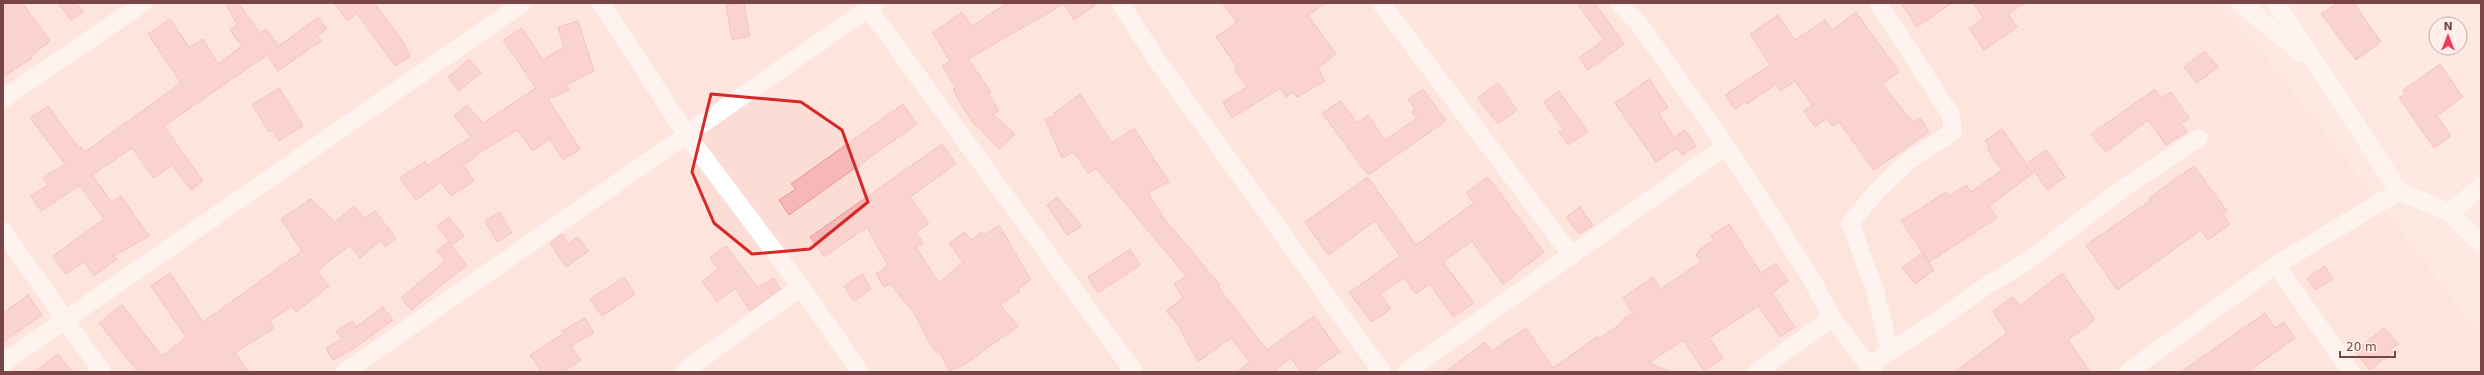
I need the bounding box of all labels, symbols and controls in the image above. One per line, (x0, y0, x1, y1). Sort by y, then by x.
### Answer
north arrow (2428, 16, 2468, 56)
text: N (2443, 20, 2453, 33)
scale bar (2340, 333, 2395, 359)
text: 20 m (2346, 340, 2377, 354)

